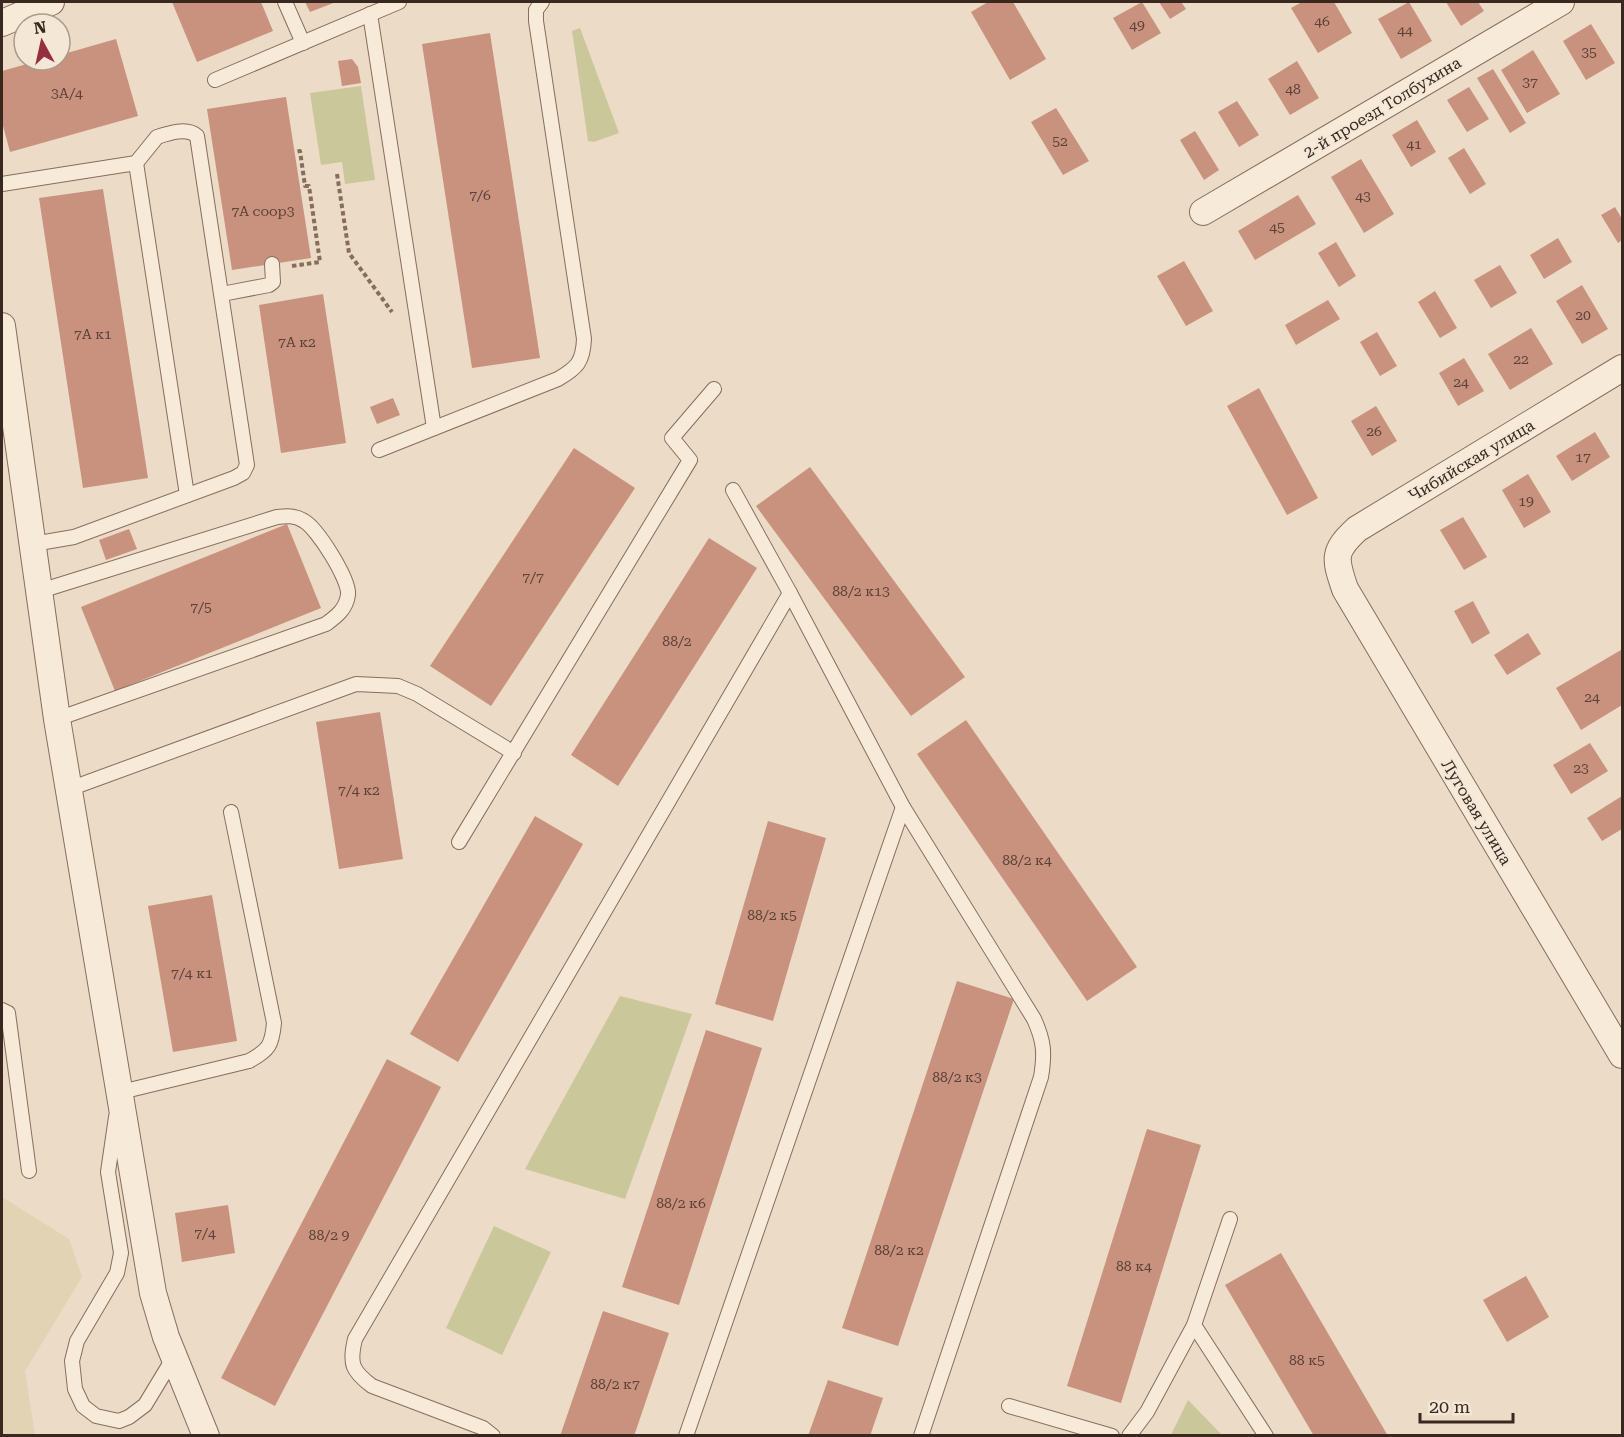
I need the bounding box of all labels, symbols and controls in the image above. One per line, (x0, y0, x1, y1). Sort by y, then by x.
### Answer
north arrow (12, 12, 72, 72)
house number: 46 (1314, 13, 1330, 29)
text: N (33, 17, 47, 38)
house number: 49 (1129, 17, 1145, 33)
house number: 44 (1397, 22, 1413, 38)
house number: 35 (1581, 44, 1597, 60)
street label: 2-й проезд Толбухина (1300, 53, 1465, 162)
house number: 37 (1522, 74, 1538, 90)
house number: 48 (1285, 81, 1301, 97)
house number: 3А/4 (51, 85, 83, 101)
house number: 52 (1052, 133, 1068, 149)
house number: 41 (1406, 136, 1422, 152)
house number: 7/6 (469, 187, 491, 203)
house number: 43 (1355, 188, 1371, 204)
house number: 7А соор3 (231, 203, 295, 219)
house number: 45 (1269, 219, 1285, 235)
house number: 20 (1575, 307, 1591, 323)
house number: 7А к1 (74, 326, 112, 342)
house number: 7А к2 (278, 334, 316, 350)
house number: 22 (1513, 351, 1529, 367)
house number: 24 (1453, 374, 1469, 390)
street label: Чибийская улица (1405, 415, 1538, 506)
house number: 26 (1366, 423, 1382, 439)
house number: 17 (1575, 449, 1591, 465)
house number: 19 (1518, 493, 1534, 509)
house number: 7/7 (522, 569, 544, 585)
house number: 88/2 к13 (832, 583, 890, 599)
house number: 7/5 (190, 599, 212, 615)
house number: 88/2 (662, 633, 692, 649)
house number: 24 (1584, 689, 1600, 705)
street label: Луговая улица (1438, 756, 1516, 869)
house number: 23 (1573, 760, 1589, 776)
house number: 7/4 к2 (338, 782, 380, 798)
house number: 88/2 к4 (1002, 852, 1052, 868)
house number: 88/2 к5 (747, 907, 797, 923)
house number: 7/4 к1 (171, 965, 213, 981)
house number: 88/2 к3 (932, 1069, 982, 1085)
house number: 88/2 к6 (656, 1195, 706, 1211)
house number: 7/4 (194, 1225, 216, 1241)
house number: 88/2 9 (309, 1227, 350, 1243)
house number: 88/2 к2 (874, 1242, 924, 1258)
house number: 88 к4 (1116, 1258, 1152, 1274)
house number: 88 к5 (1289, 1352, 1325, 1368)
house number: 88/2 к7 (590, 1376, 640, 1392)
scale bar (1420, 1386, 1513, 1424)
text: 20 m (1429, 1396, 1470, 1417)

